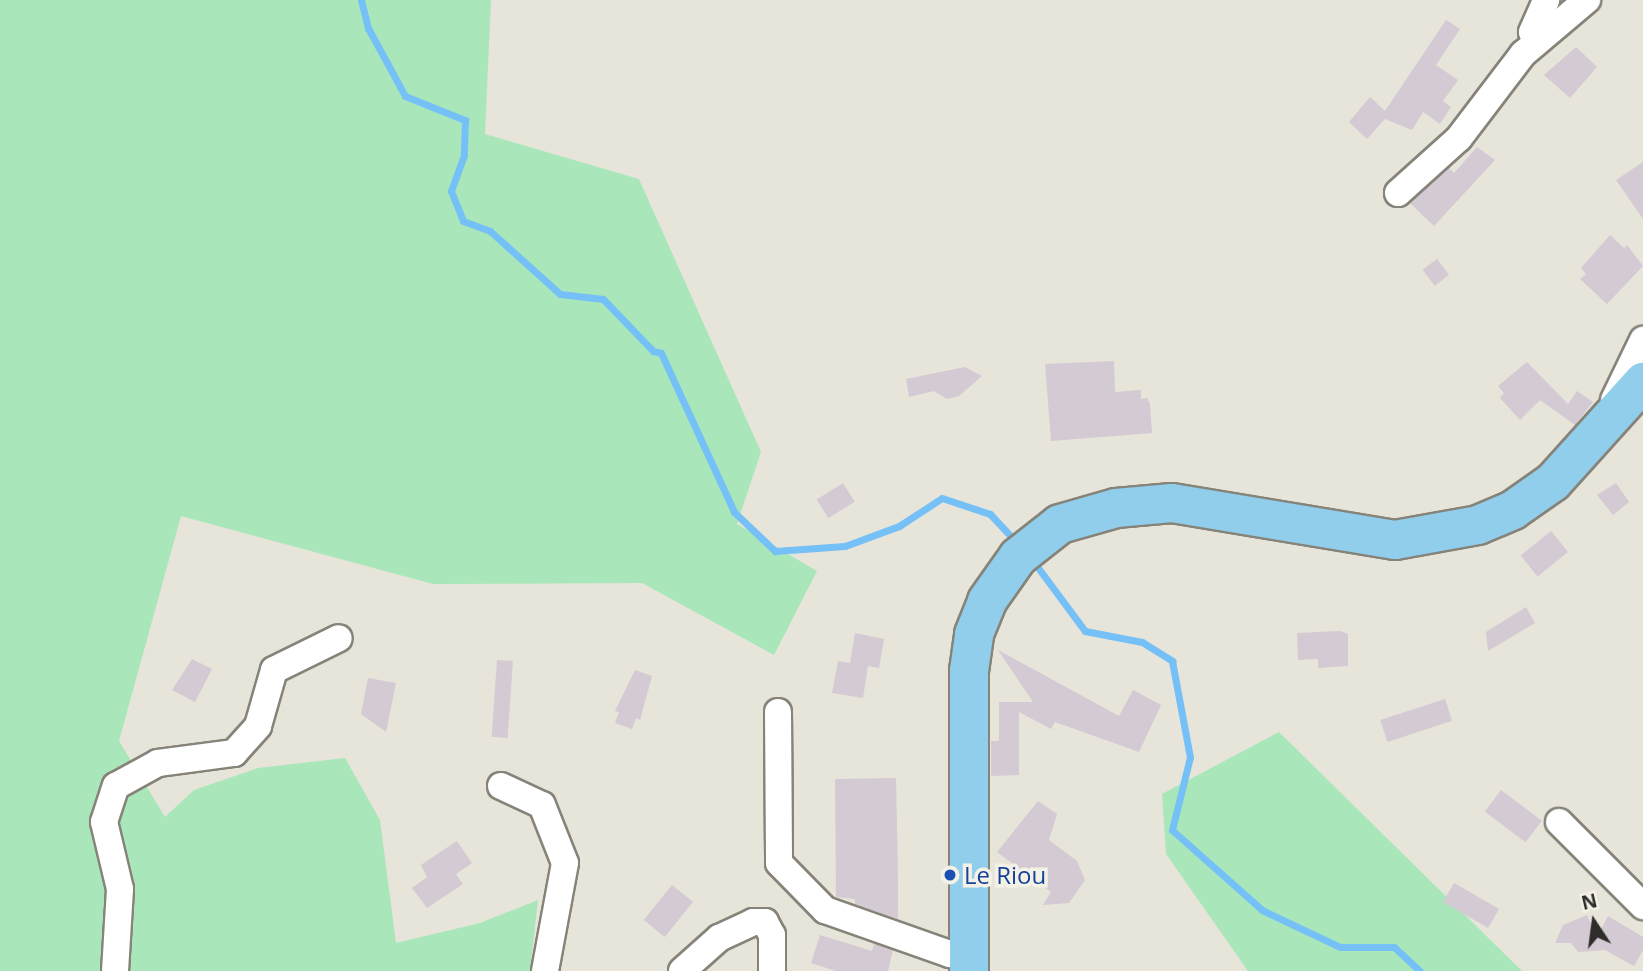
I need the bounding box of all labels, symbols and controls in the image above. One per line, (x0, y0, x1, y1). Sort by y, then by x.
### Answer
place label: Le Riou (964, 861, 1046, 889)
marker: Le Riou (942, 867, 958, 883)
north arrow (1559, 887, 1629, 957)
text: N (1579, 887, 1600, 916)

